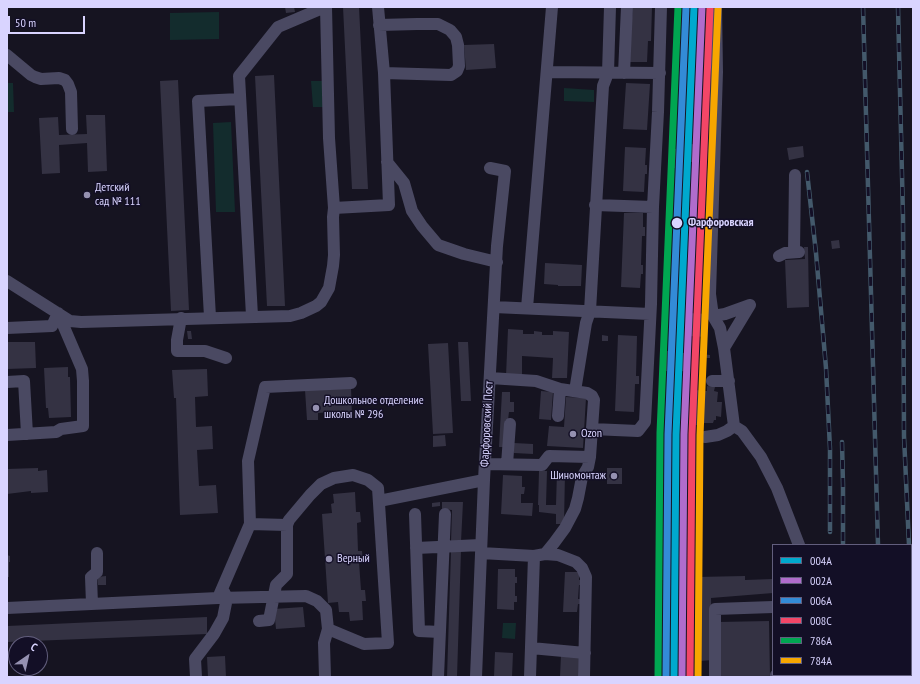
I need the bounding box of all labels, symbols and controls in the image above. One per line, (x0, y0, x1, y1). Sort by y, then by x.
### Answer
scale bar (10, 8, 87, 34)
text: 50 m (15, 15, 36, 30)
place label: Детский сад № 111 (95, 181, 141, 209)
marker: Детский сад № 111 (82, 190, 92, 200)
marker: Фарфоровская (670, 216, 684, 230)
place label: Фарфоровская (688, 216, 754, 230)
street label: Фарфоровский Пост (478, 381, 496, 467)
place label: Дошкольное отделение школы № 296 (324, 394, 424, 422)
marker: Дошкольное отделение школы № 296 (311, 403, 321, 413)
place label: Ozon (581, 427, 602, 441)
marker: Ozon (568, 429, 578, 439)
place label: Шиномонтаж (550, 469, 606, 483)
marker: Шиномонтаж (609, 471, 619, 481)
legend (772, 544, 912, 676)
place label: Верный (337, 552, 370, 566)
text: 004А (810, 553, 832, 568)
marker: Верный (324, 554, 334, 564)
text: 002А (810, 573, 832, 588)
text: 006А (810, 593, 832, 608)
text: 008С (810, 613, 832, 628)
text: 786А (810, 633, 832, 648)
north arrow (8, 636, 48, 676)
text: С (28, 640, 40, 654)
text: 784А (810, 653, 832, 668)

